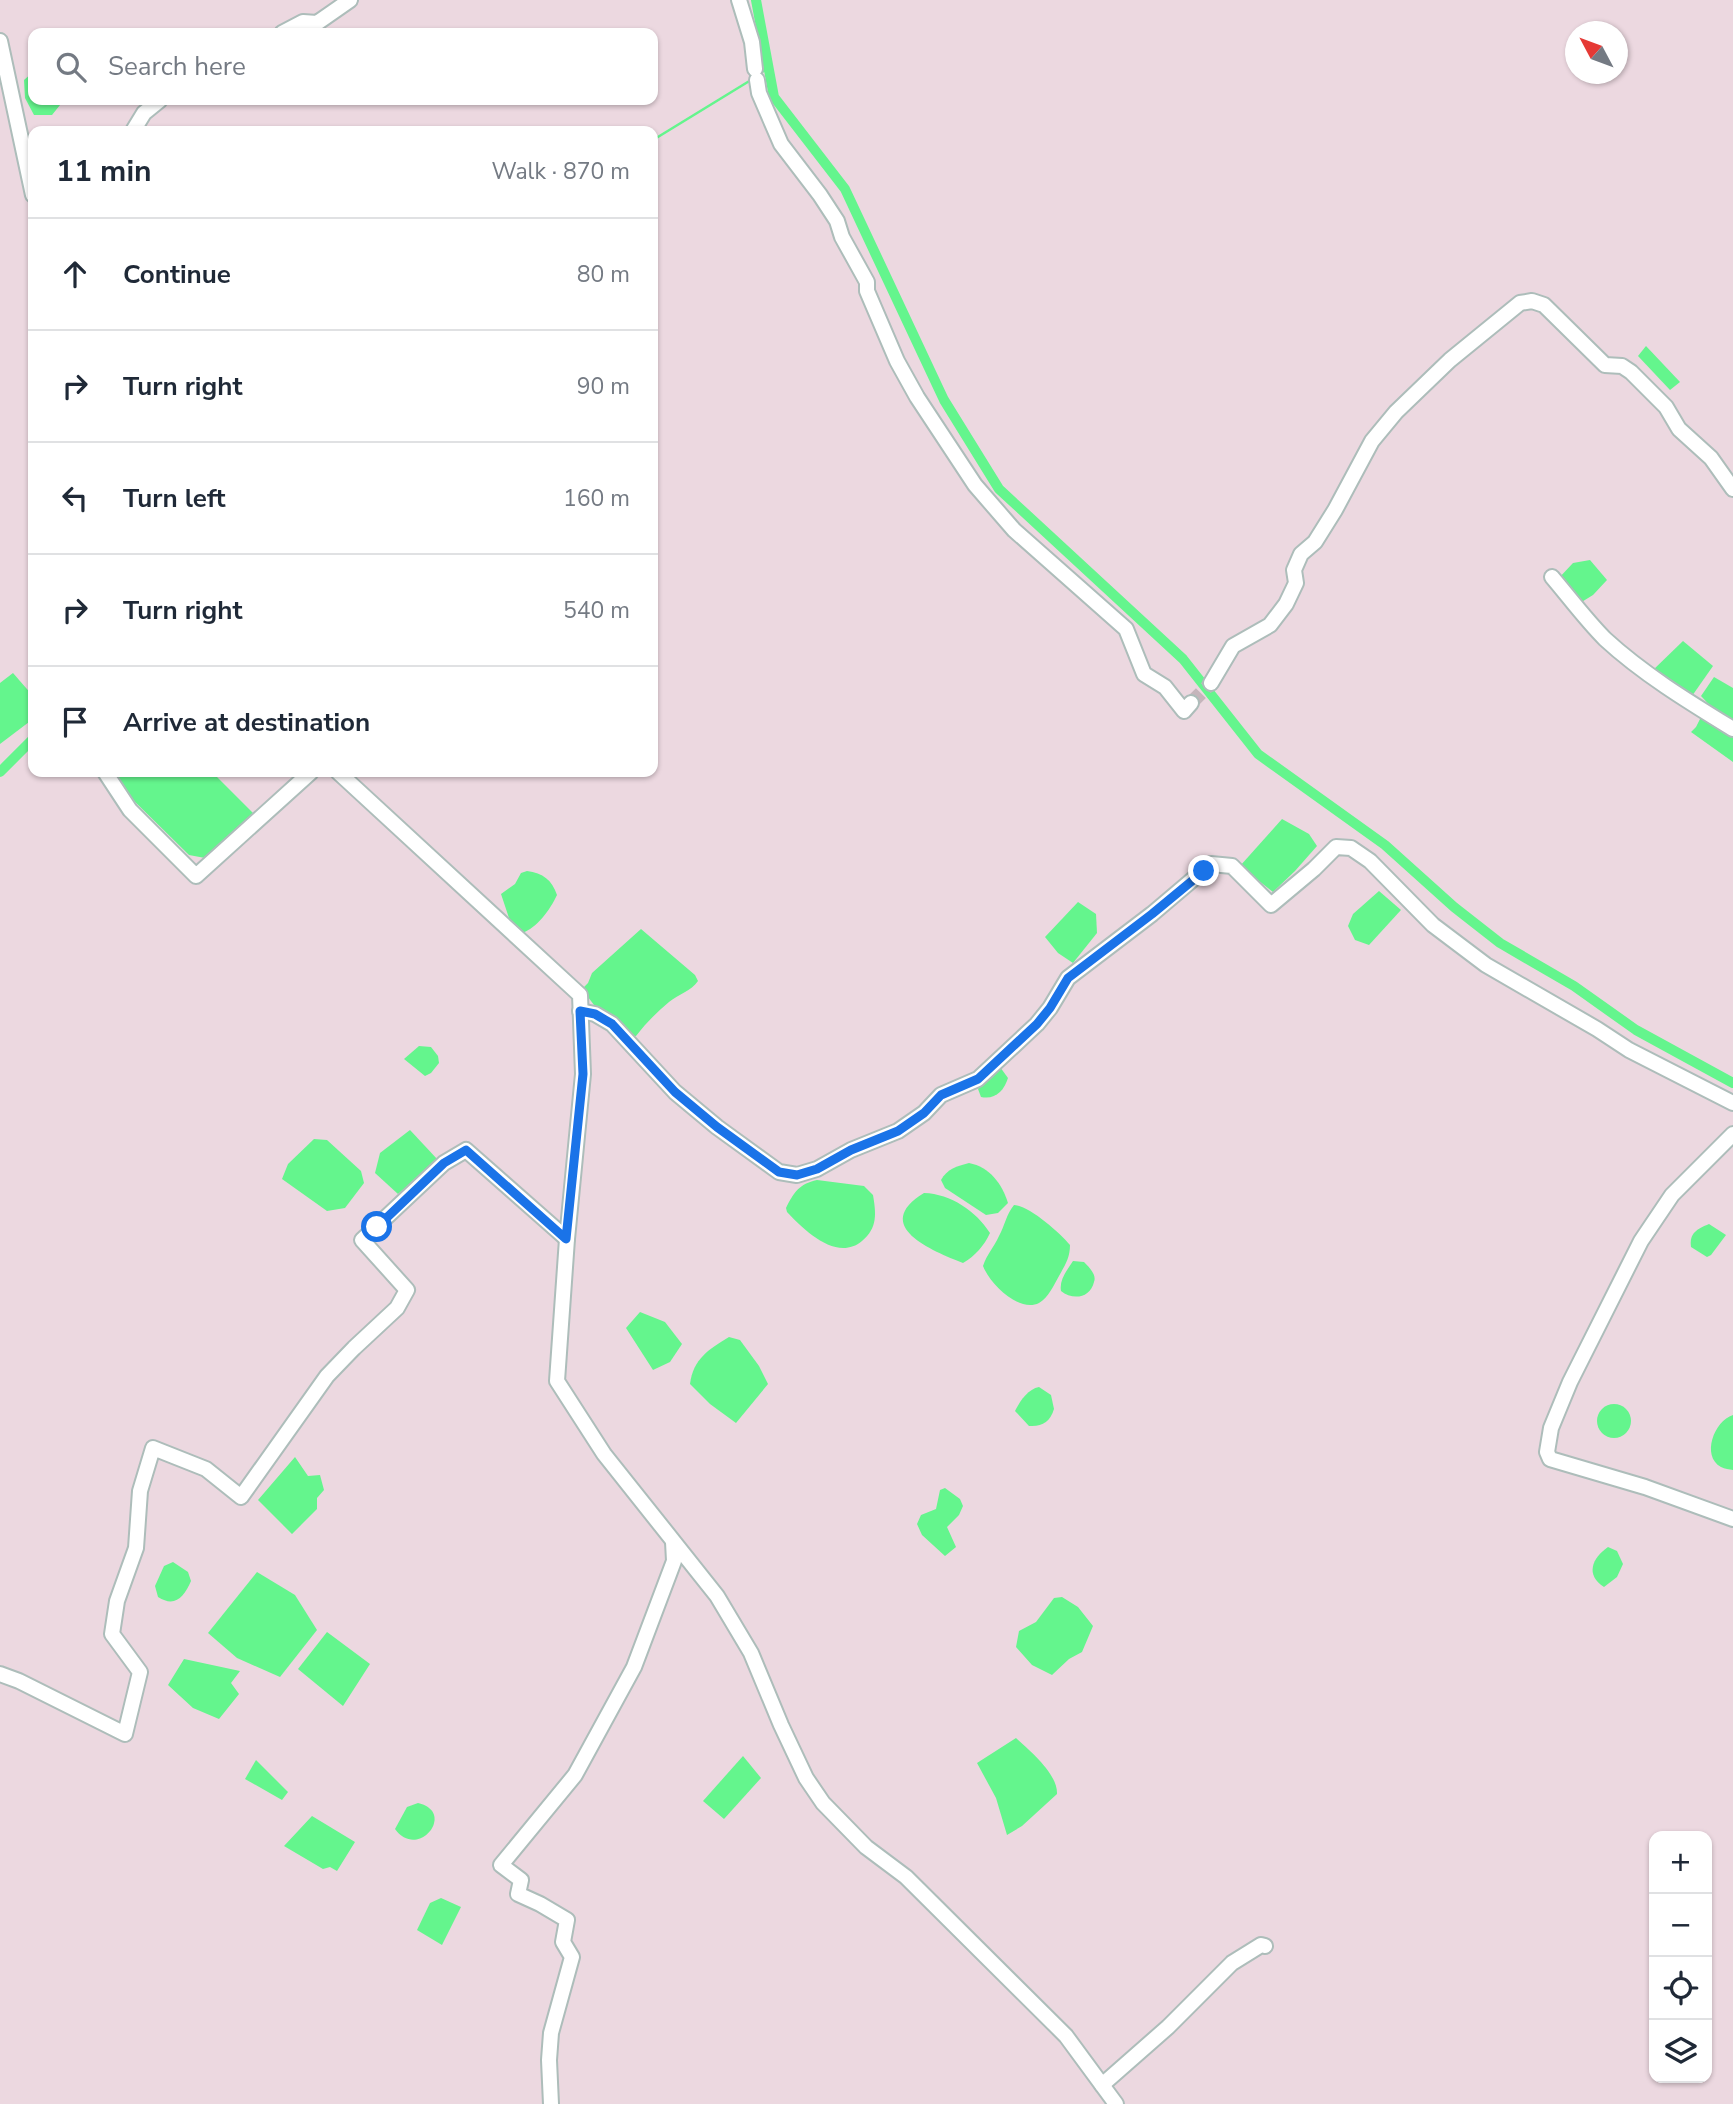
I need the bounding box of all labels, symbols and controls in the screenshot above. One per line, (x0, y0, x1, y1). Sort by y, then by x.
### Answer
north arrow (1565, 21, 1628, 84)
search box (28, 28, 658, 105)
icon: search (52, 48, 90, 86)
text: Search here (108, 49, 246, 84)
text: 11 min (56, 151, 152, 192)
text: Walk · 870 m (491, 156, 630, 187)
icon: ahead (56, 255, 94, 293)
text: Continue (123, 257, 231, 292)
text: 80 m (577, 259, 630, 290)
icon: right (56, 367, 94, 405)
text: Turn right (123, 369, 242, 404)
text: 90 m (577, 371, 630, 402)
icon: left (56, 479, 94, 517)
text: Turn left (123, 481, 226, 516)
text: 160 m (563, 483, 630, 514)
icon: right (56, 591, 94, 629)
text: Turn right (123, 593, 242, 628)
text: 540 m (563, 595, 630, 626)
icon: arrive (56, 703, 94, 741)
text: Arrive at destination (123, 705, 370, 740)
route end (1188, 855, 1219, 886)
route start (361, 1211, 392, 1242)
map controls (1649, 1831, 1712, 2083)
button: + (1649, 1831, 1712, 1894)
button: − (1649, 1894, 1712, 1957)
button: locate (1649, 1957, 1712, 2020)
button: layers (1649, 2020, 1712, 2083)

